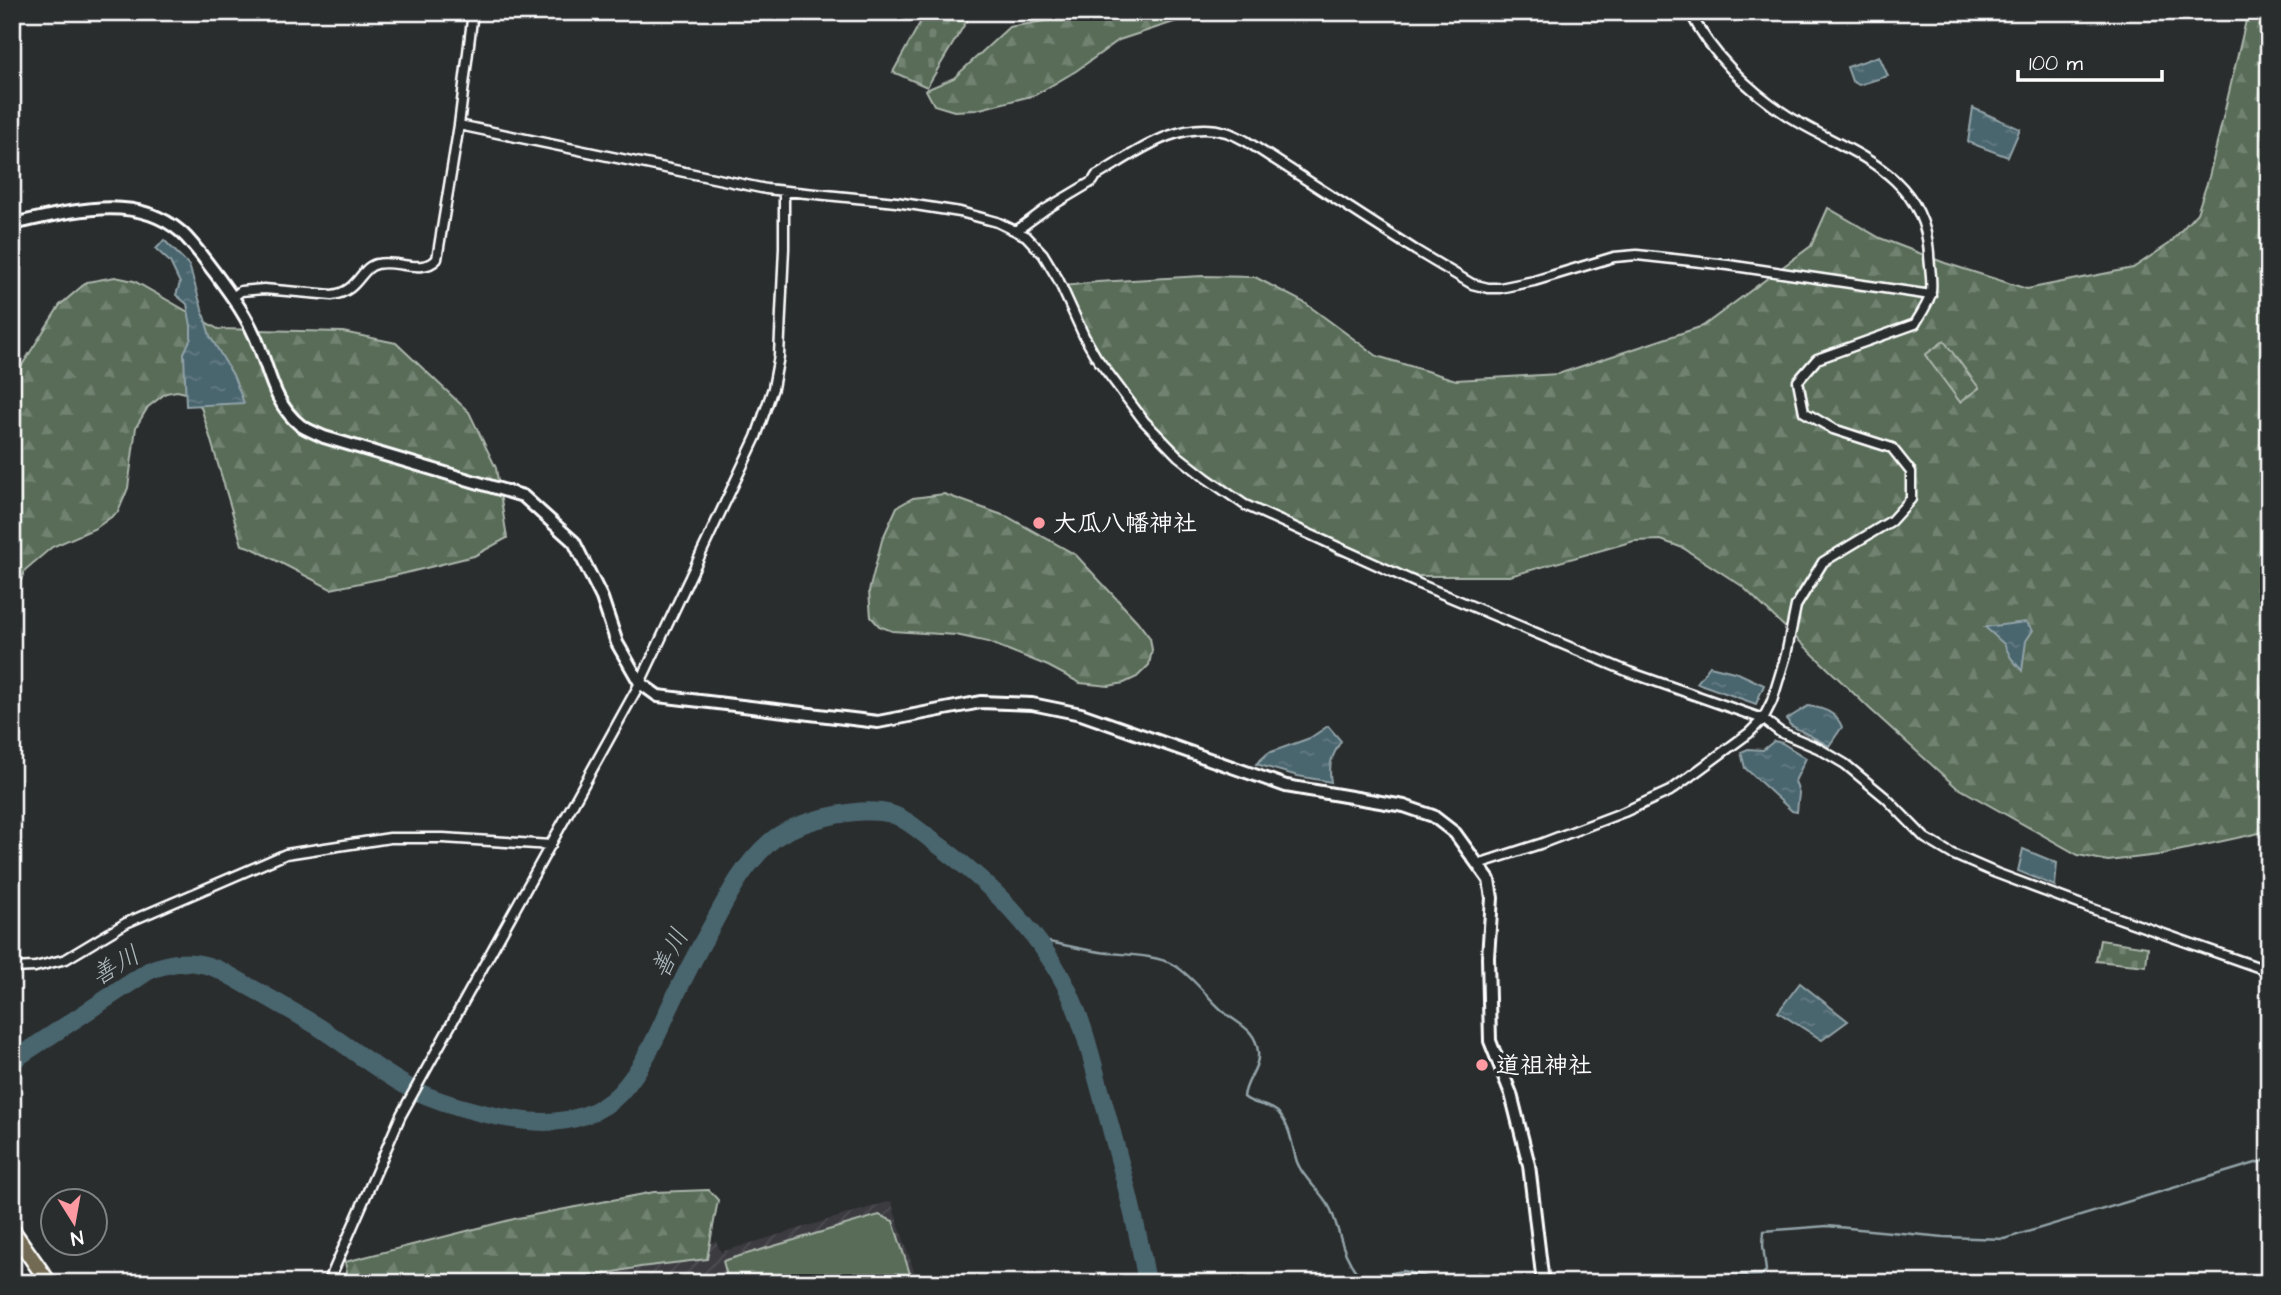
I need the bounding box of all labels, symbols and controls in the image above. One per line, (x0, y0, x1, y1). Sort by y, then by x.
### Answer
scale bar (2018, 38, 2162, 82)
text: 100 m (2029, 49, 2084, 78)
place label: 大瓜八幡神社 (1053, 507, 1197, 541)
marker: 大瓜八幡神社 (1031, 515, 1047, 531)
water label: 善川 (642, 922, 698, 985)
water label: 善川 (84, 937, 147, 994)
place label: 道祖神社 (1496, 1049, 1592, 1083)
marker: 道祖神社 (1474, 1057, 1490, 1073)
north arrow (38, 1186, 108, 1256)
text: N (68, 1223, 85, 1252)

